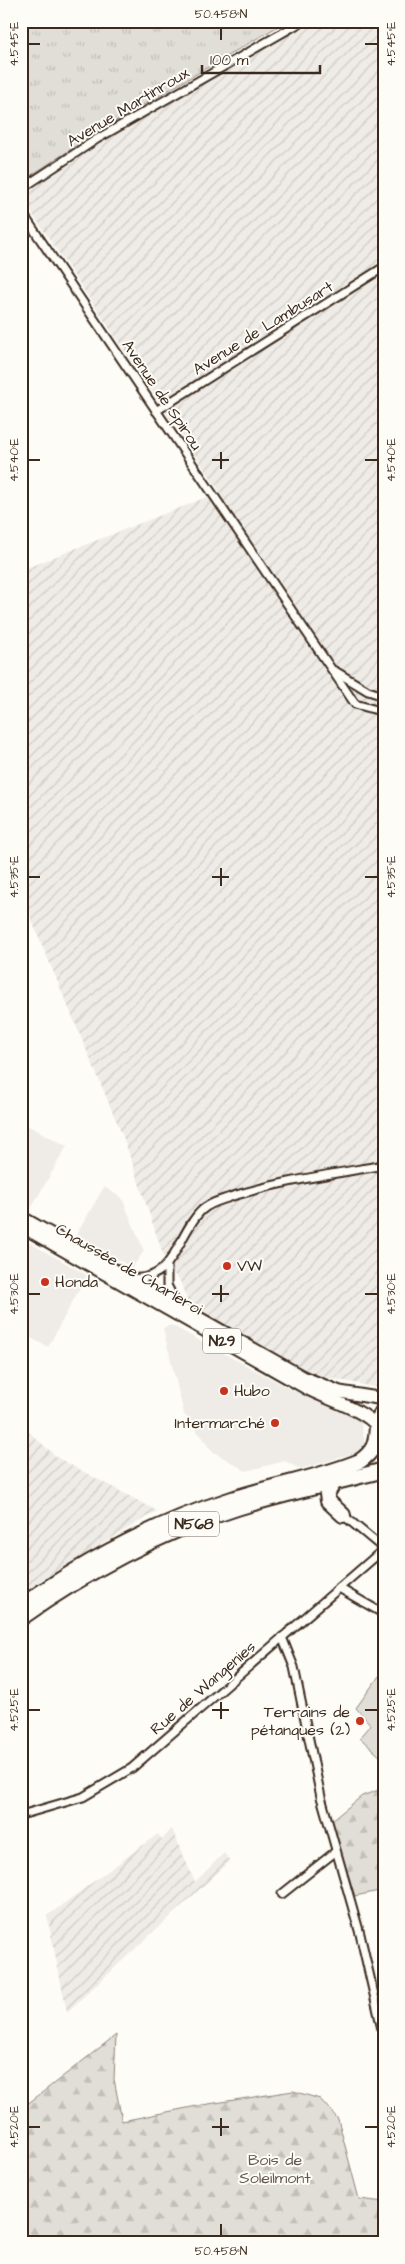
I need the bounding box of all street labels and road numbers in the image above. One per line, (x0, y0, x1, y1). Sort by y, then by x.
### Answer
street label: Avenue Martinroux (63, 62, 194, 152)
street label: Avenue de Lambusart (189, 275, 338, 380)
street label: Avenue de Spirou (117, 335, 207, 455)
street label: Chaussée de Charleroi (52, 1218, 207, 1320)
road number: N29 (203, 1328, 241, 1354)
road number: N568 (169, 1512, 219, 1536)
street label: Rue de Wangenies (146, 1636, 261, 1741)

